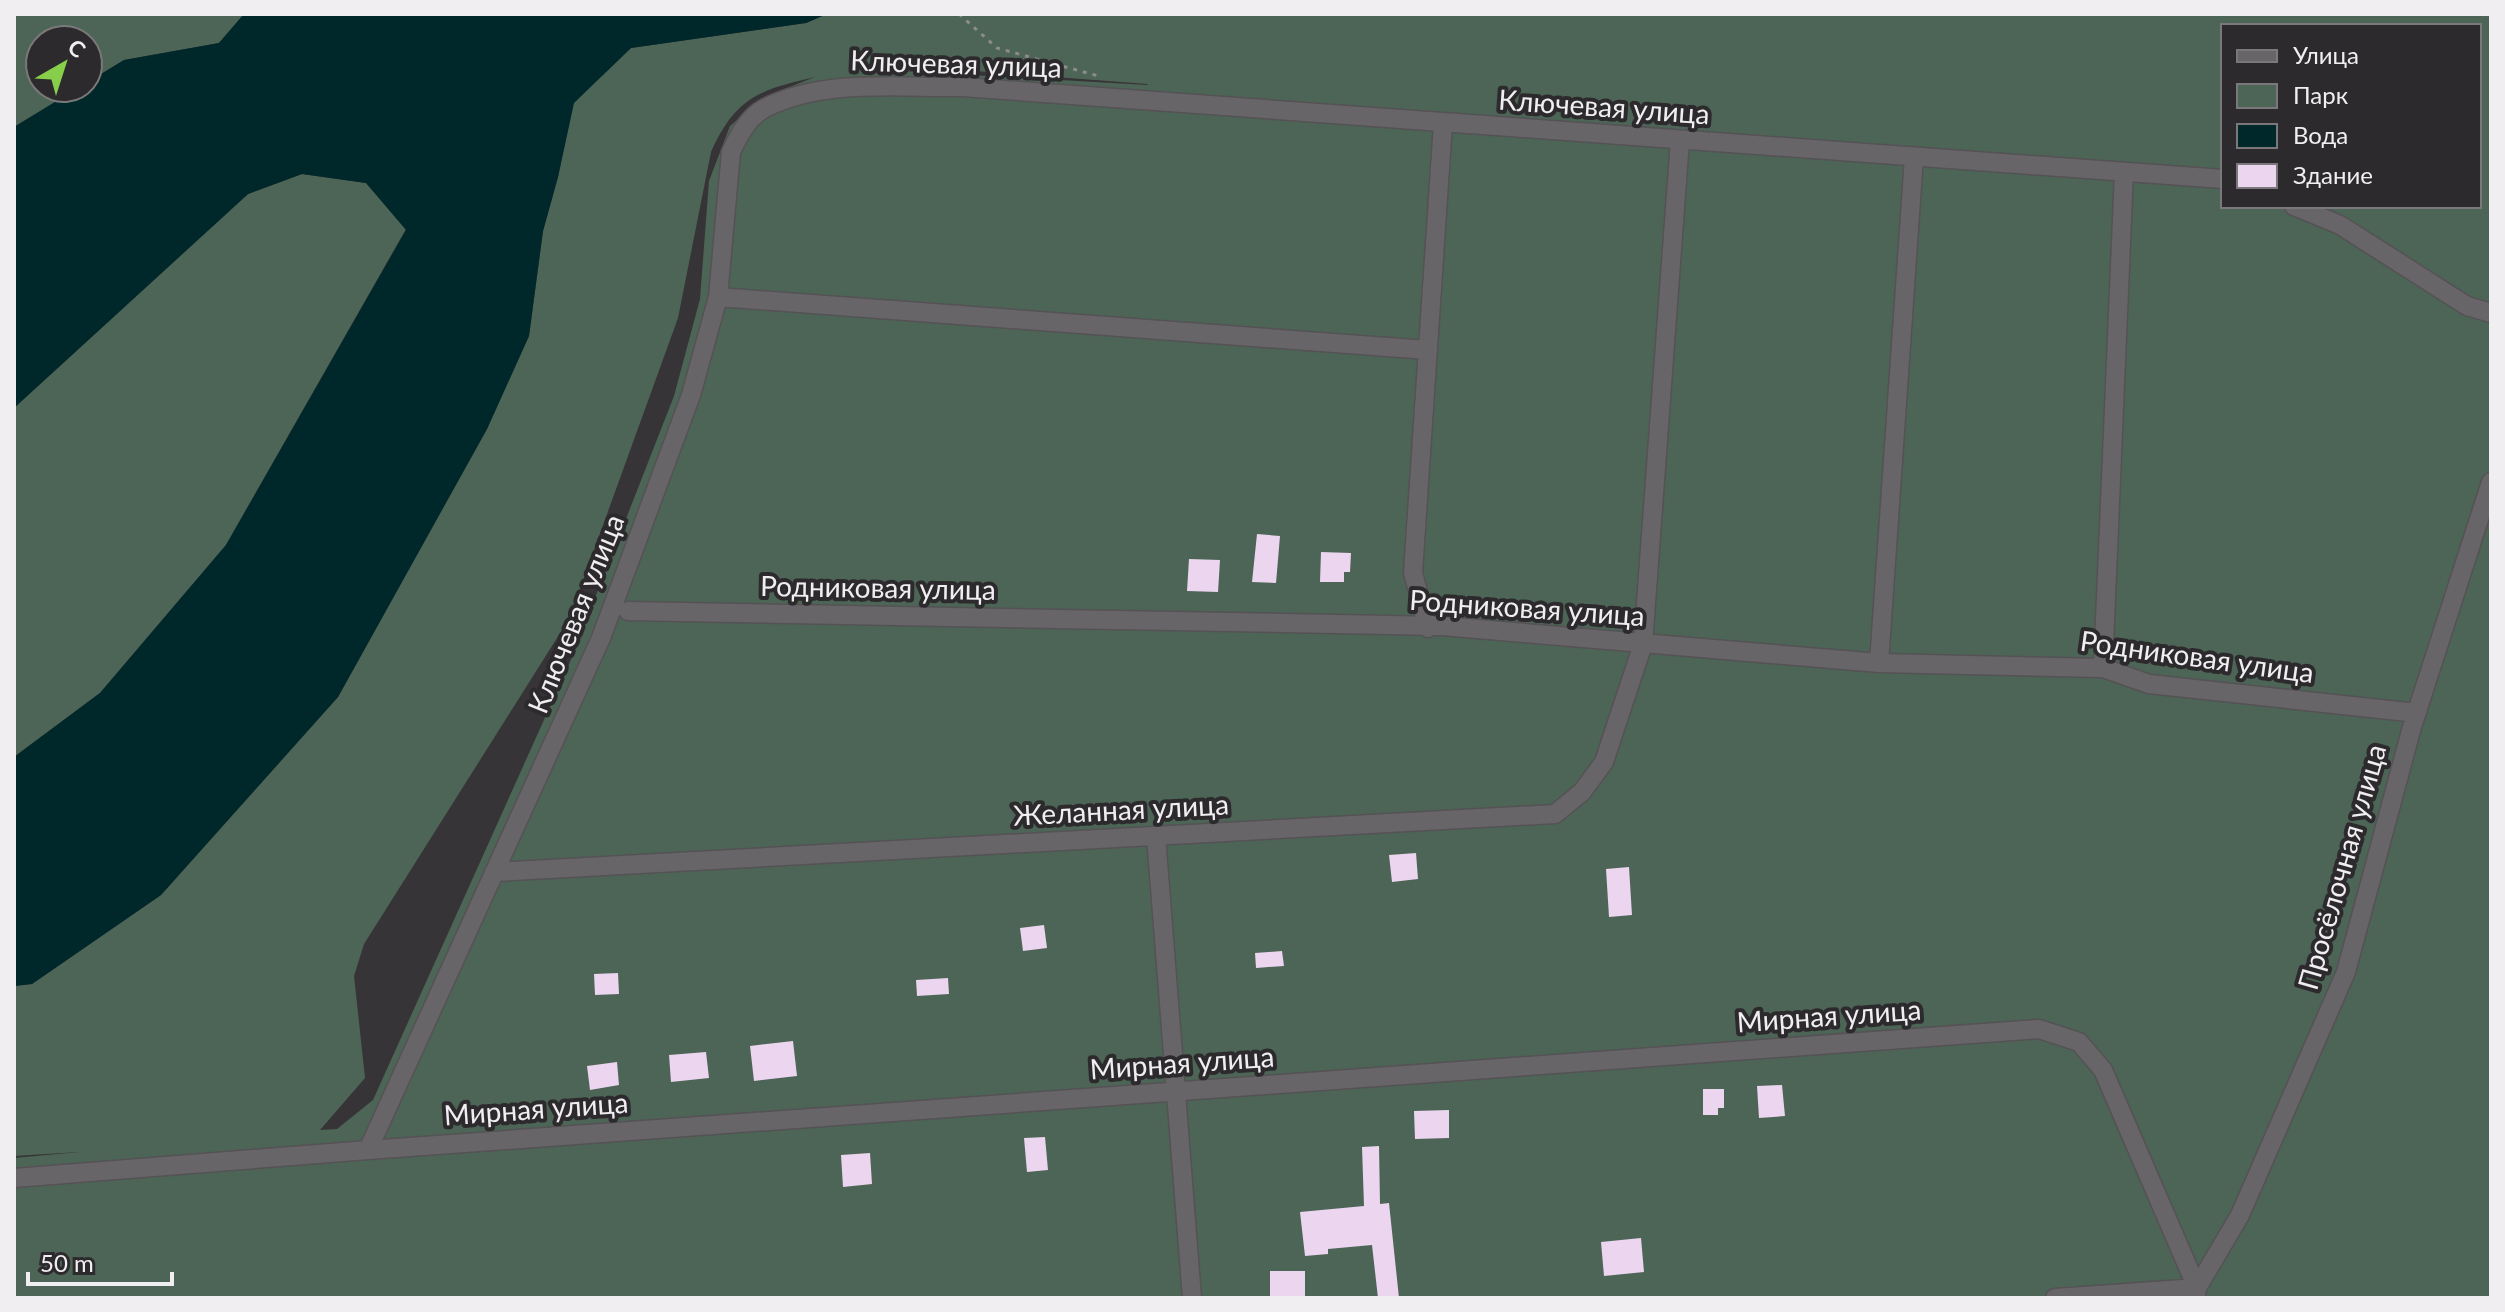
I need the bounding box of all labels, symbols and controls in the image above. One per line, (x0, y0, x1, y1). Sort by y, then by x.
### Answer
north arrow (24, 24, 104, 104)
legend (2221, 24, 2481, 208)
text: С (63, 33, 91, 63)
text: Улица (2293, 40, 2359, 69)
street label: Ключевая улица (850, 42, 1062, 84)
text: Парк (2293, 80, 2349, 109)
street label: Ключевая улица (1497, 82, 1711, 130)
text: Вода (2293, 120, 2348, 149)
text: Здание (2293, 160, 2373, 189)
street label: Ключевая улица (520, 509, 630, 718)
street label: Родниковая улица (760, 568, 996, 606)
street label: Родниковая улица (1408, 582, 1646, 632)
street label: Родниковая улица (2078, 623, 2316, 689)
street label: Просёлочная улица (2290, 740, 2392, 993)
street label: Желанная улица (1012, 786, 1230, 832)
street label: Мирная улица (1736, 992, 1922, 1038)
street label: Мирная улица (1089, 1039, 1275, 1085)
street label: Мирная улица (443, 1085, 629, 1131)
scale bar (28, 1236, 172, 1286)
text: 50 m (40, 1248, 94, 1277)

